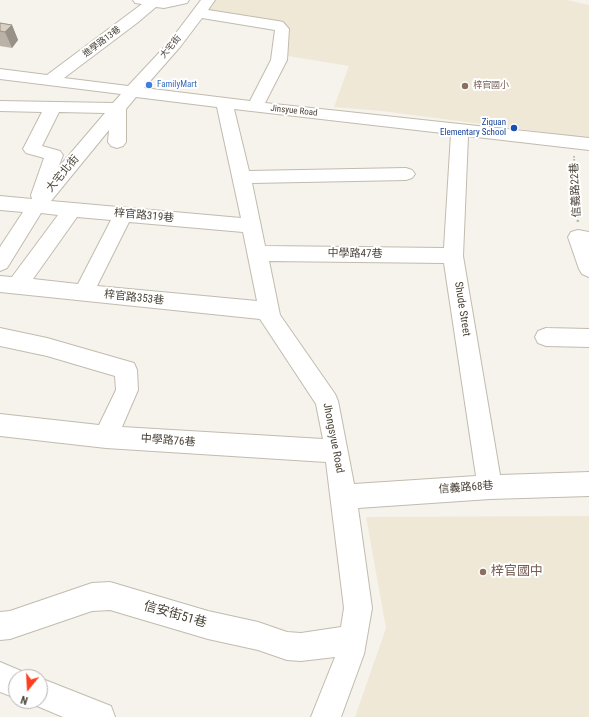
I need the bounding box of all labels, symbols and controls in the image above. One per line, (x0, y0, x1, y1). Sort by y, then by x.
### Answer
street label: 進學路13巷 (81, 24, 123, 60)
street label: 大宅街 (158, 33, 184, 61)
marker: FamilyMart (144, 80, 154, 90)
place label: FamilyMart (157, 80, 197, 90)
marker: 梓官國小 (460, 81, 470, 91)
place label: 梓官國小 (473, 81, 509, 91)
street label: Jinsyue Road (270, 103, 318, 119)
place label: Ziguan Elementary School (440, 118, 506, 139)
marker: Ziguan Elementary School (509, 123, 519, 133)
street label: 大宅北街 (44, 153, 82, 195)
street label: 信義路22巷 (568, 162, 584, 218)
street label: 梓官路319巷 (113, 207, 175, 225)
street label: 中學路47巷 (327, 247, 383, 261)
street label: Shude Street (451, 281, 473, 337)
street label: 梓官路353巷 (103, 288, 165, 308)
street label: Jhongsyue Road (320, 402, 346, 474)
street label: 中學路76巷 (140, 433, 196, 449)
street label: 信義路68巷 (438, 480, 494, 496)
place label: 梓官國中 (491, 564, 543, 580)
marker: 梓官國中 (478, 567, 488, 577)
street label: 信安街51巷 (142, 599, 208, 631)
north arrow (8, 669, 48, 709)
text: N (19, 693, 30, 707)

